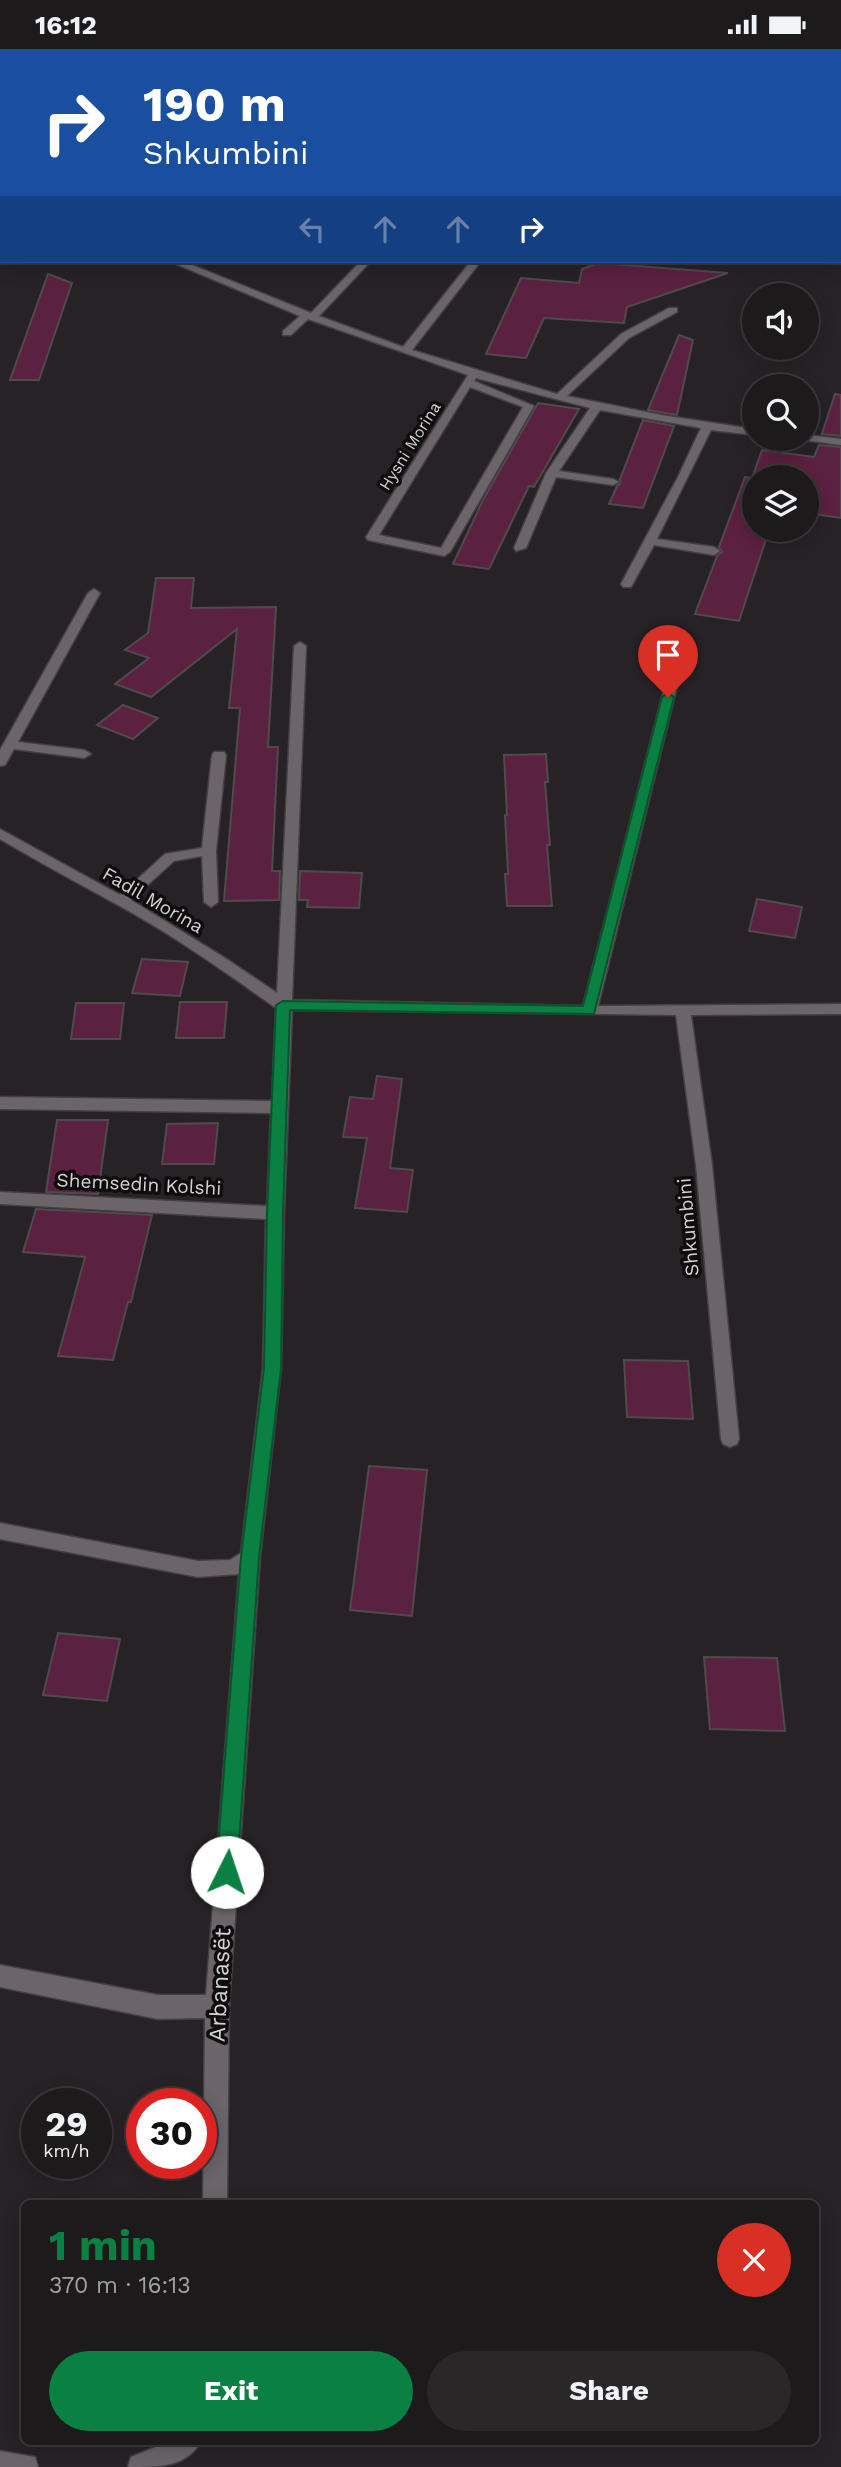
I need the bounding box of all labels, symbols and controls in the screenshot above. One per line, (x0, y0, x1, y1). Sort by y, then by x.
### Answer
text: 16:12 (35, 10, 97, 40)
text: 190 m (143, 75, 286, 133)
icon: right (28, 77, 119, 168)
text: Shkumbini (143, 134, 309, 172)
icon: left (293, 210, 331, 248)
icon: ahead (366, 210, 404, 248)
icon: ahead (439, 210, 477, 248)
icon: right (512, 210, 550, 248)
map controls (742, 283, 819, 542)
button: sound (742, 283, 819, 360)
button: search (742, 374, 819, 451)
street label: Hysni Morina (375, 398, 445, 494)
button: layers (742, 465, 819, 542)
pin (638, 625, 698, 697)
icon: arrive (649, 636, 687, 674)
street label: Fadil Morina (98, 862, 208, 938)
street label: Shemsedin Kolshi (56, 1168, 222, 1200)
street label: Shkumbini (672, 1177, 704, 1277)
position arrow (190, 1835, 264, 1909)
street label: Arbanasët (204, 1927, 236, 2043)
speed limit sign: 30 (126, 2088, 217, 2179)
text: 29 (45, 2103, 88, 2145)
text: km/h (43, 2140, 90, 2161)
text: 1 min (49, 2221, 157, 2270)
button: close (717, 2223, 791, 2297)
text: 370 m · 16:13 (49, 2272, 191, 2299)
button: Exit (49, 2351, 413, 2431)
button: Share (427, 2351, 791, 2431)

